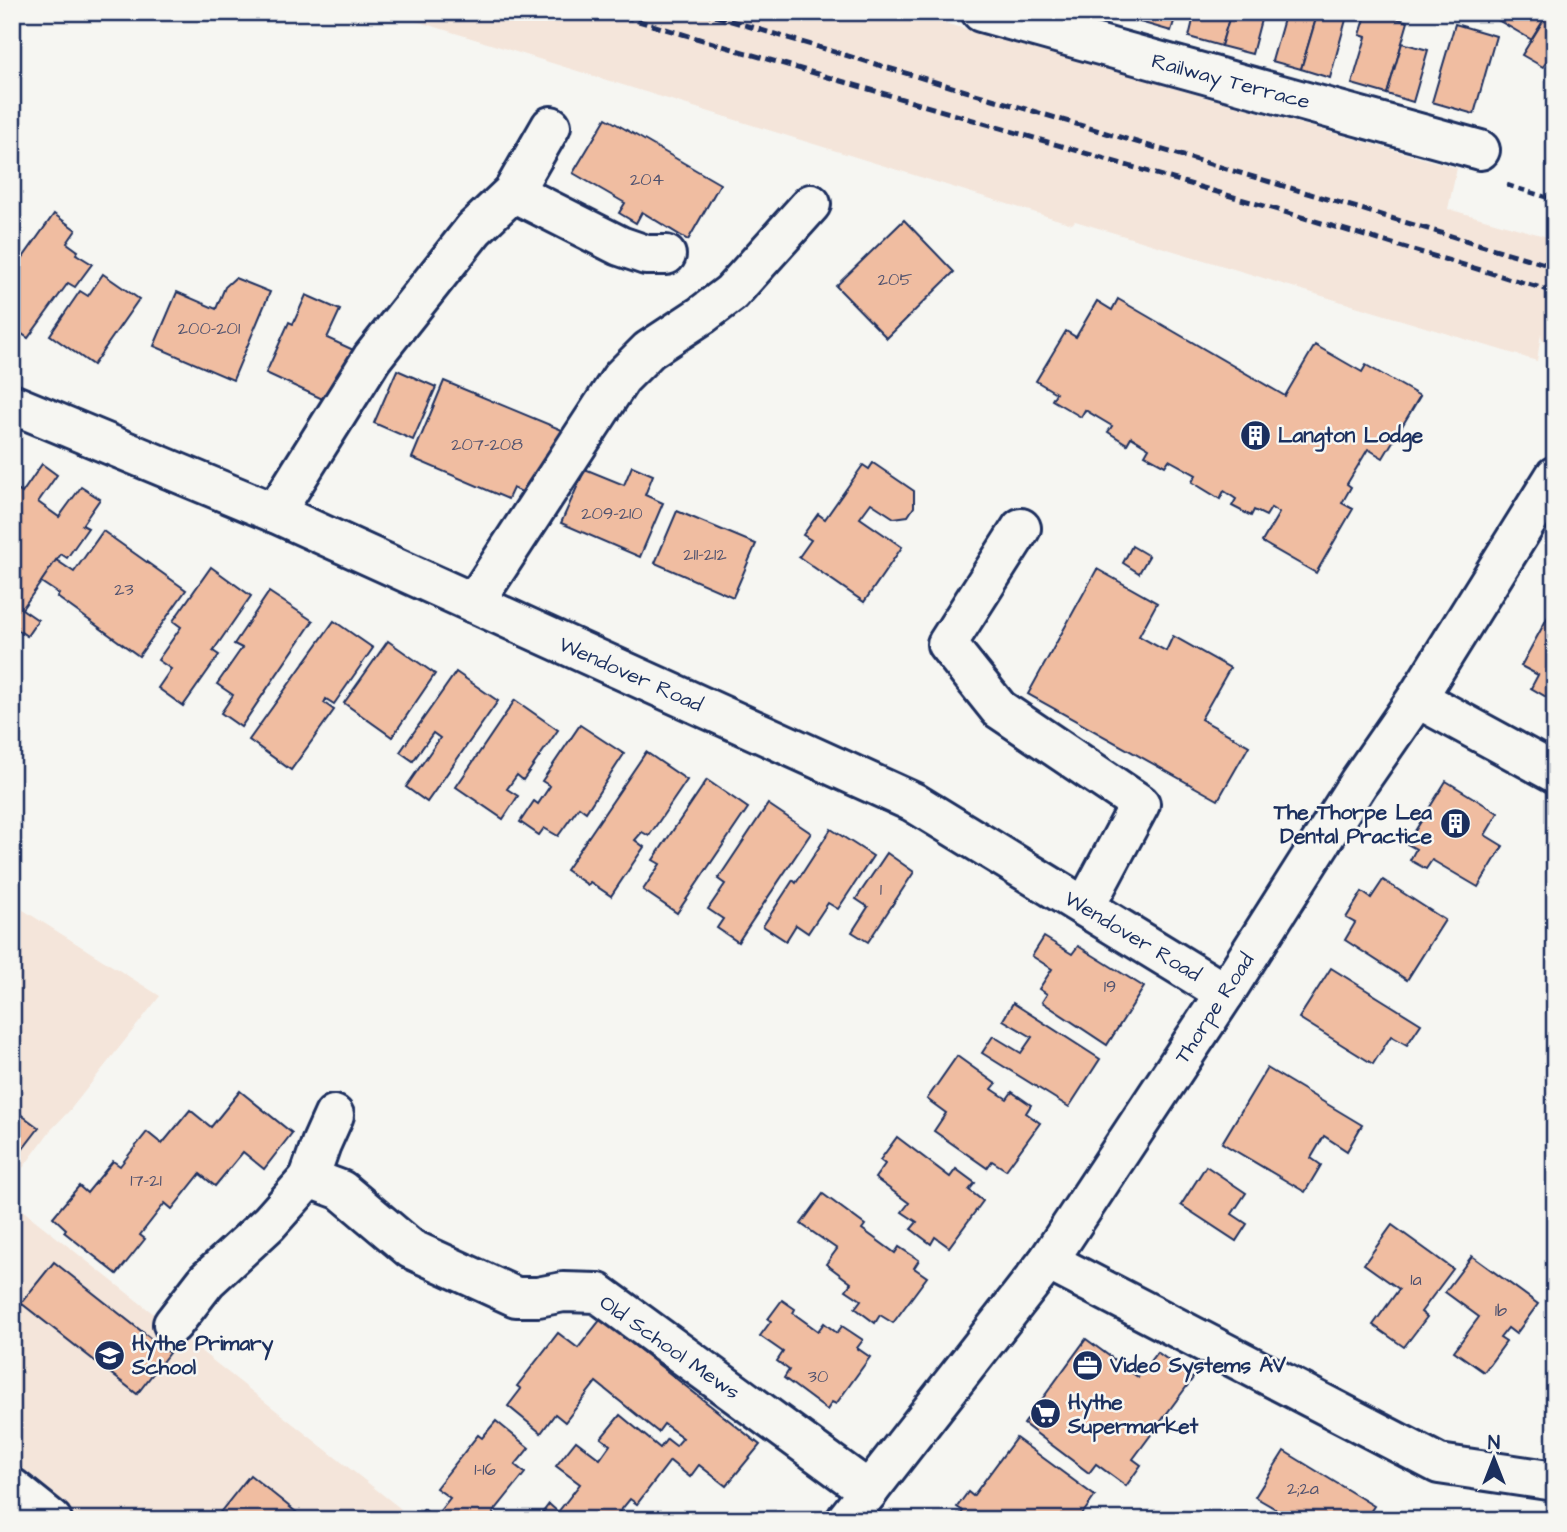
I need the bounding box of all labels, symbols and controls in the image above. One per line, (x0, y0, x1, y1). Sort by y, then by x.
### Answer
street label: Railway Terrace (1148, 46, 1313, 118)
house number: 204 (630, 167, 664, 192)
house number: 205 (878, 267, 912, 292)
house number: 200-201 (178, 316, 240, 341)
building icon: Langton Lodge (1238, 418, 1272, 452)
place label: Langton Lodge (1278, 421, 1424, 452)
house number: 207-208 (451, 432, 523, 457)
house number: 209-210 (581, 501, 643, 526)
house number: 211-212 (683, 542, 727, 567)
house number: 23 (114, 577, 134, 602)
street label: Wendover Road (554, 630, 708, 719)
place label: The Thorpe Lea Dental Practice (1273, 798, 1433, 851)
building icon: The Thorpe Lea Dental Practice (1438, 807, 1472, 841)
house number: 1 (880, 877, 882, 902)
street label: Wendover Road (1059, 884, 1207, 989)
street label: Thorpe Road (1168, 947, 1262, 1070)
house number: 19 (1104, 974, 1116, 999)
house number: 17-21 (130, 1168, 162, 1193)
house number: 1a (1410, 1267, 1422, 1292)
street label: Old School Mews (594, 1288, 746, 1407)
house number: 1b (1495, 1298, 1507, 1323)
place label: Hythe Primary School (131, 1329, 274, 1382)
school or university icon: Hythe Primary School (92, 1338, 126, 1372)
office icon: Video Systems AV (1070, 1348, 1104, 1382)
place label: Video Systems AV (1109, 1351, 1287, 1383)
house number: 30 (808, 1364, 828, 1389)
place label: Hythe Supermarket (1067, 1388, 1199, 1442)
supermarket icon: Hythe Supermarket (1028, 1397, 1062, 1431)
north arrow (1458, 1424, 1528, 1494)
text: N (1488, 1430, 1500, 1457)
house number: 1-16 (474, 1457, 496, 1482)
house number: 2;2a (1287, 1476, 1319, 1501)

